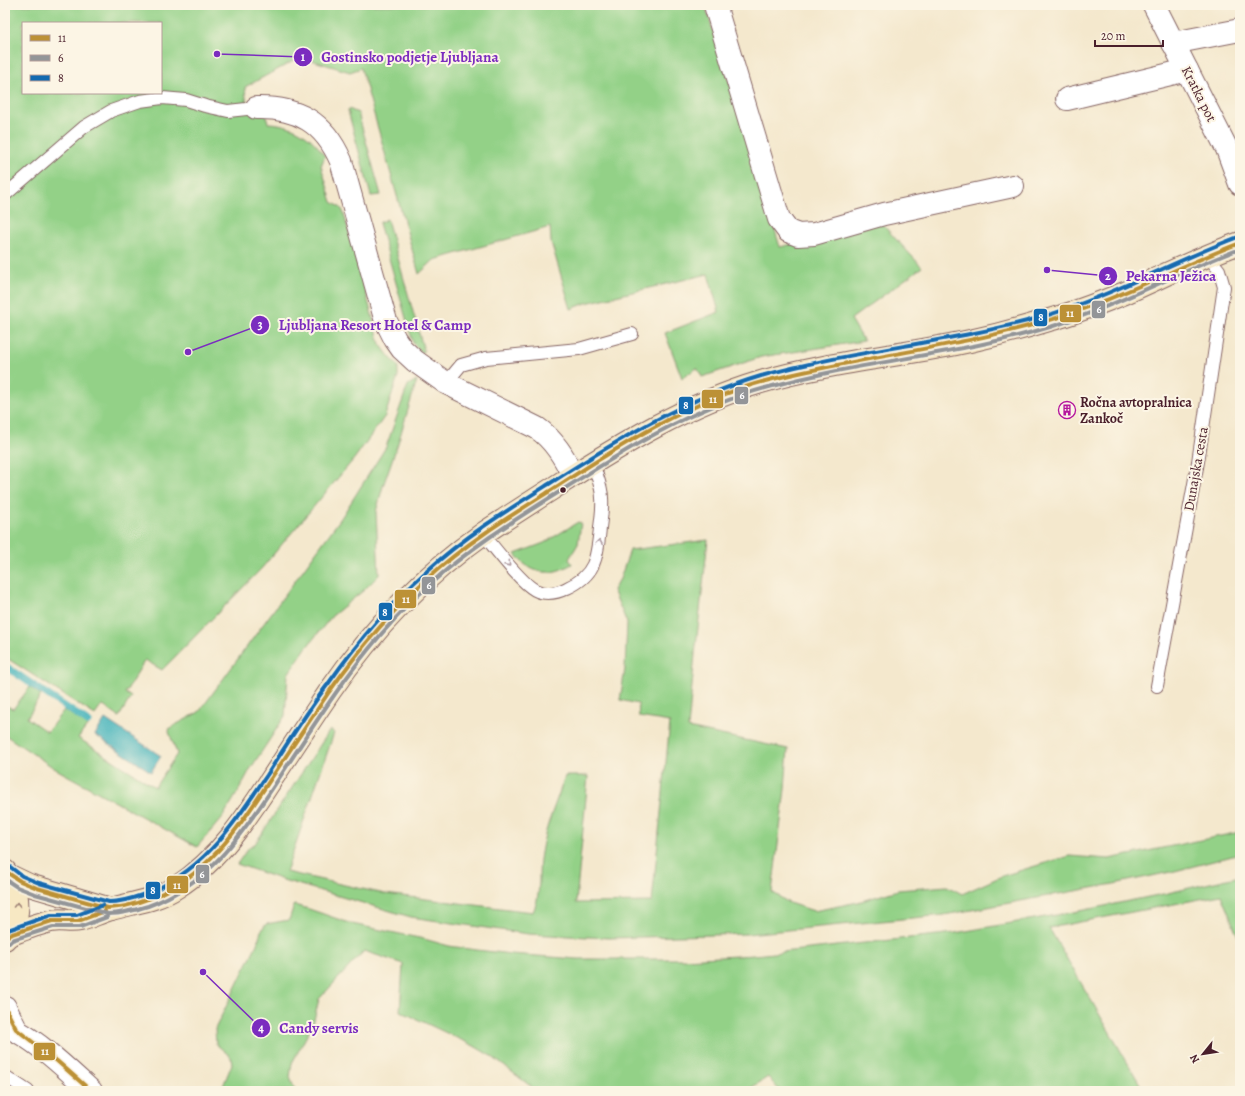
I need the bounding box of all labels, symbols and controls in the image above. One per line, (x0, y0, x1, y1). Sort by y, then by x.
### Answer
legend (22, 22, 162, 94)
scale bar (1095, 22, 1163, 48)
text: 20 m (1101, 28, 1125, 44)
text: 11 (58, 30, 66, 46)
callout: Gostinsko podjetje Ljubljana (293, 44, 507, 71)
text: Gostinsko podjetje Ljubljana (321, 47, 500, 67)
text: 1 (301, 49, 306, 65)
text: 6 (58, 50, 64, 66)
street label: Kratka pot (1177, 63, 1221, 125)
text: 8 (58, 70, 64, 86)
callout: Pekarna Ježica (1098, 262, 1224, 289)
text: Pekarna Ježica (1126, 266, 1217, 286)
text: 2 (1105, 268, 1111, 284)
line badge: 6 (1091, 300, 1106, 319)
text: 6 (1096, 302, 1102, 317)
line badge: 11 (1059, 304, 1082, 323)
text: 11 (1066, 306, 1074, 321)
line badge: 8 (1033, 308, 1048, 327)
text: 8 (1038, 310, 1044, 325)
callout: Ljubljana Resort Hotel & Camp (250, 311, 479, 338)
text: Ljubljana Resort Hotel & Camp (279, 315, 471, 335)
text: 3 (257, 317, 263, 333)
line badge: 6 (734, 386, 749, 405)
text: 6 (739, 388, 745, 403)
line badge: 11 (701, 389, 724, 409)
text: 11 (709, 392, 717, 407)
place label: Ročna avtopralnica Zankoč (1080, 393, 1192, 428)
line badge: 8 (678, 396, 694, 415)
text: 8 (683, 398, 689, 413)
building icon: Ročna avtopralnica Zankoč (1057, 400, 1077, 420)
street label: Dunajska cesta (1179, 425, 1213, 513)
unlabelled marker (558, 485, 568, 495)
one-way arrow (594, 539, 603, 546)
one-way arrow (504, 559, 511, 566)
line badge: 6 (421, 576, 436, 595)
text: 6 (426, 578, 432, 593)
line badge: 11 (394, 589, 417, 609)
text: 11 (402, 592, 410, 607)
line badge: 8 (378, 602, 393, 621)
text: 8 (382, 605, 388, 620)
line badge: 6 (195, 864, 210, 884)
text: 6 (199, 867, 205, 882)
line badge: 11 (166, 875, 189, 894)
text: 11 (173, 878, 181, 893)
line badge: 8 (145, 881, 161, 900)
text: 8 (150, 883, 156, 898)
one-way arrow (13, 902, 21, 908)
callout: Candy servis (251, 1014, 366, 1041)
text: Candy servis (279, 1018, 359, 1038)
text: 4 (258, 1020, 264, 1036)
north arrow (1183, 1034, 1223, 1074)
line badge: 11 (33, 1042, 56, 1061)
text: 11 (41, 1044, 49, 1059)
text: N (1186, 1052, 1203, 1066)

